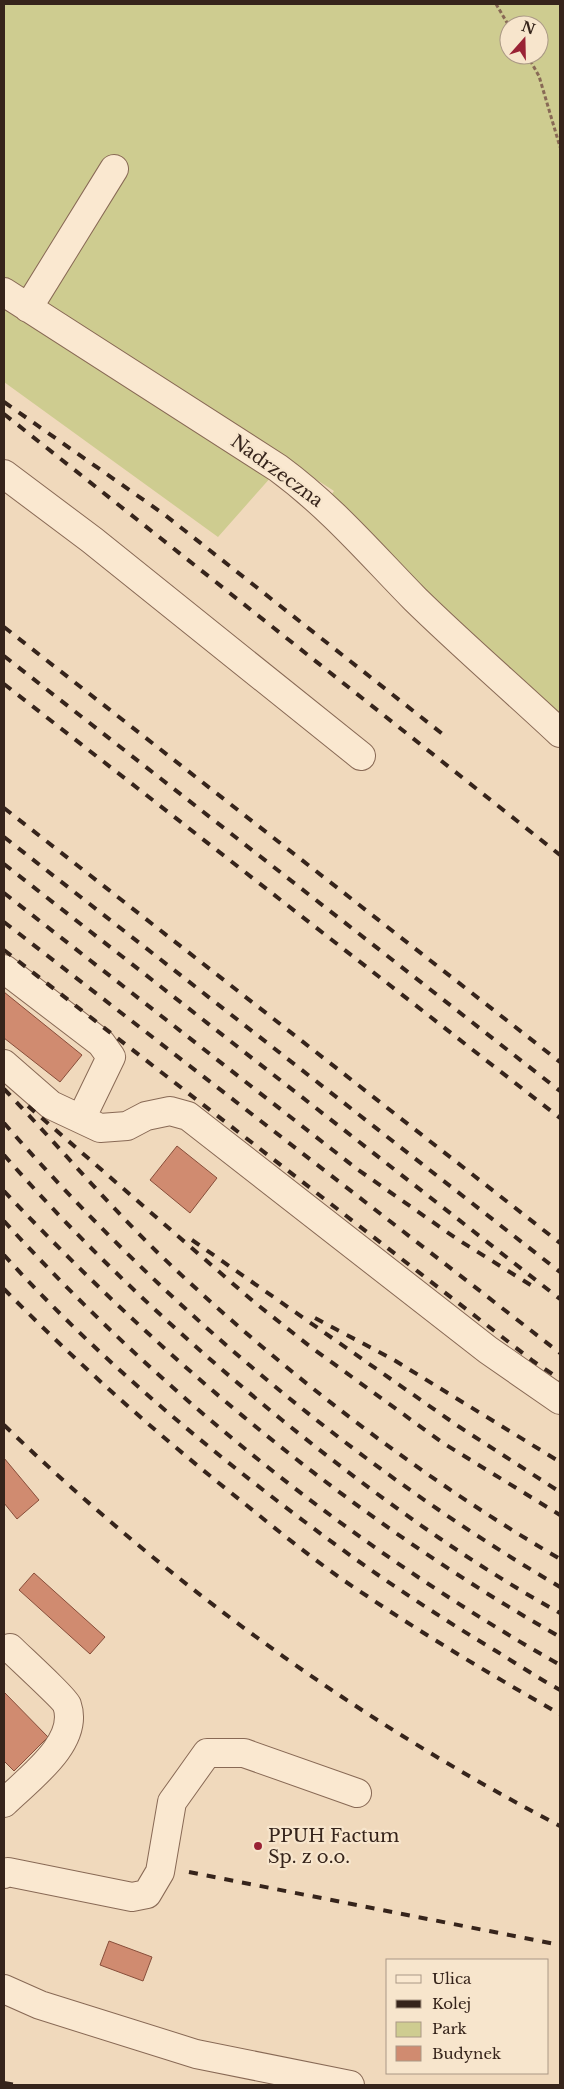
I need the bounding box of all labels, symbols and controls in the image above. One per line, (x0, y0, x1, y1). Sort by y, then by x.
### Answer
north arrow (499, 15, 549, 65)
text: N (519, 17, 538, 38)
street label: Nadrzeczna (227, 430, 327, 512)
place label: PPUH Factum Sp. z o.o. (268, 1825, 399, 1868)
marker: PPUH Factum Sp. z o.o. (252, 1840, 264, 1852)
legend (386, 1959, 549, 2074)
text: Ulica (432, 1969, 472, 1988)
text: Kolej (432, 1994, 471, 2013)
text: Park (432, 2019, 468, 2038)
text: Budynek (432, 2044, 502, 2063)

